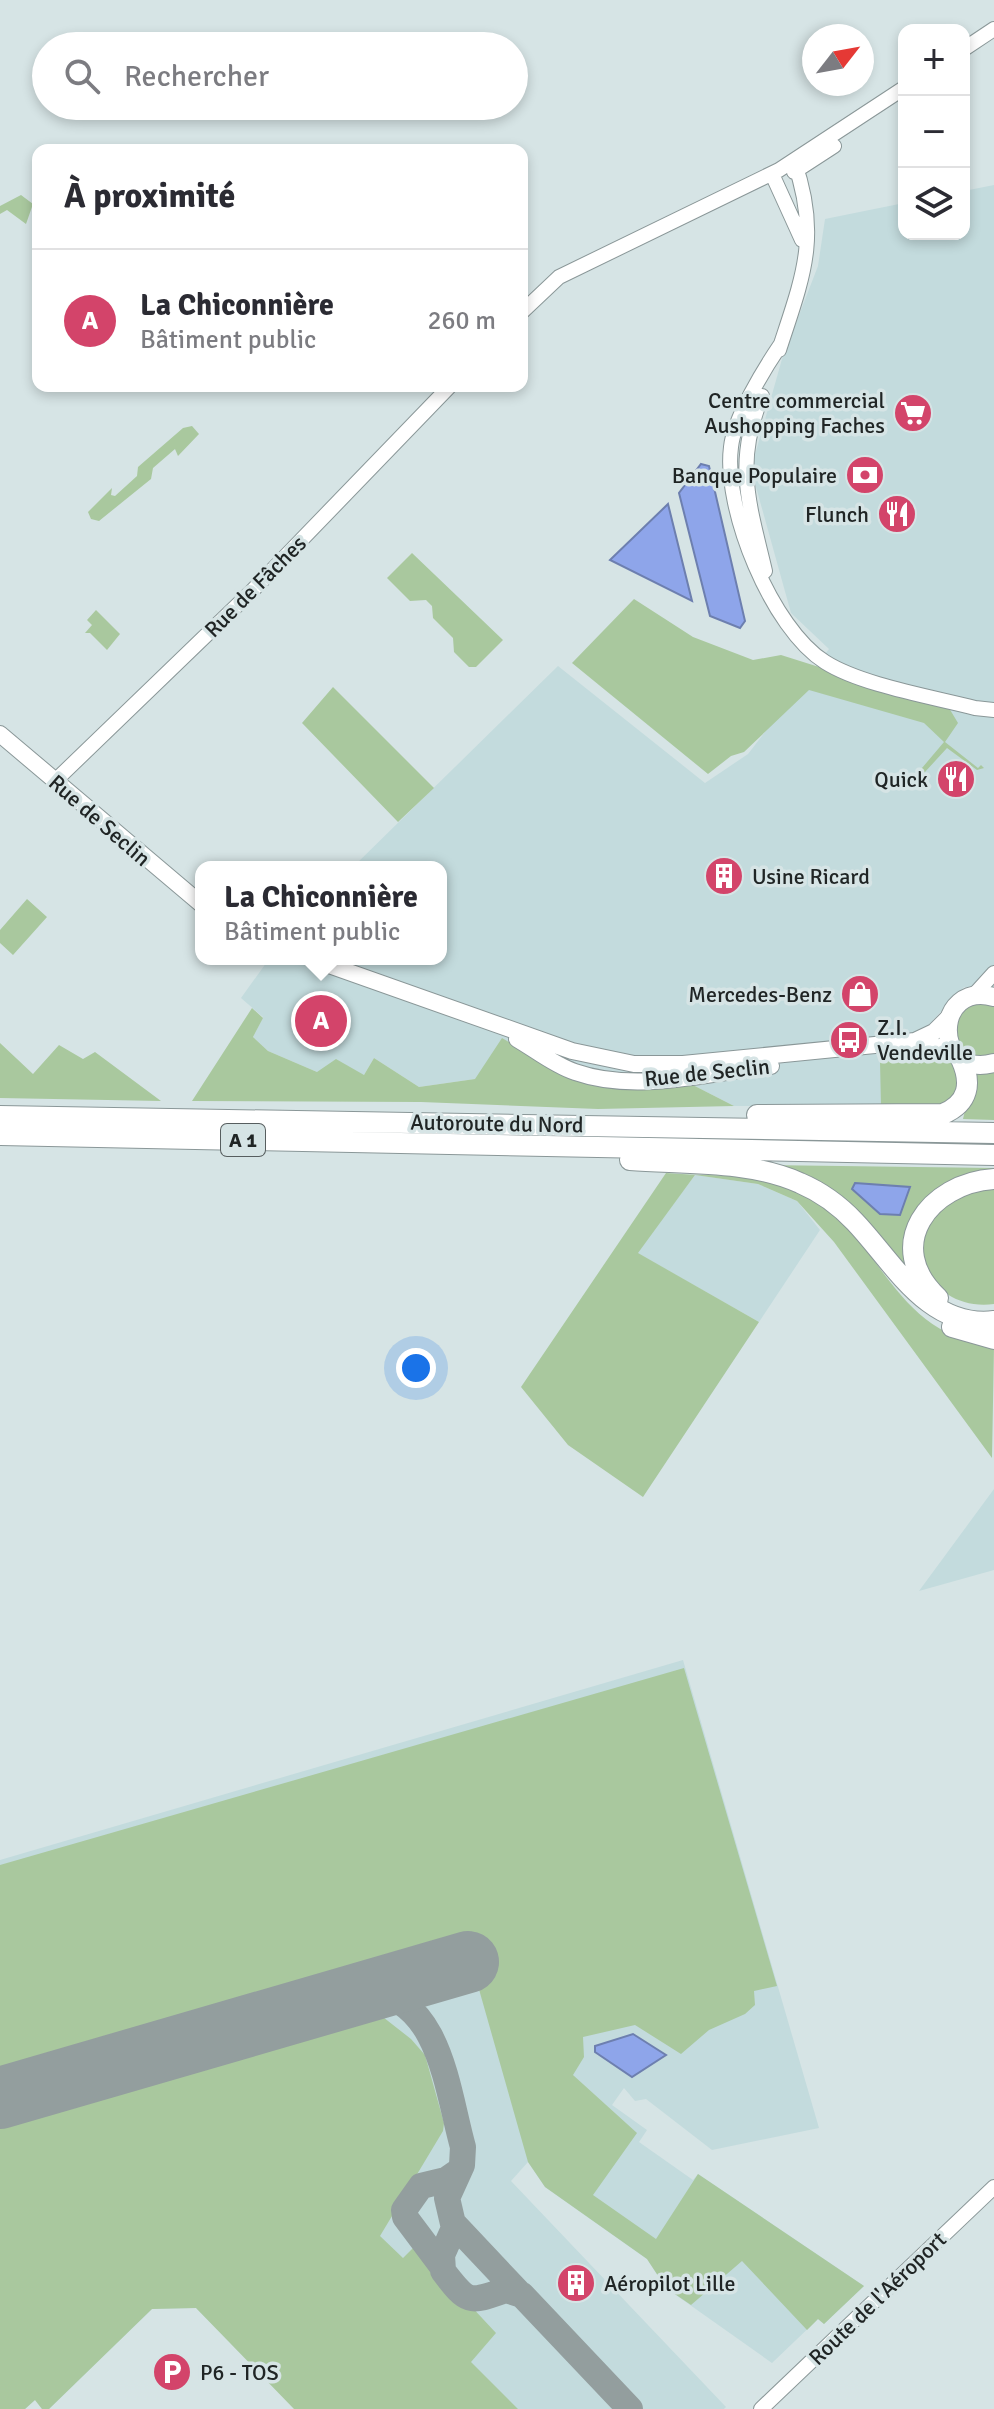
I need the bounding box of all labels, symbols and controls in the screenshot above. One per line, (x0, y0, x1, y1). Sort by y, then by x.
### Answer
north arrow (802, 24, 874, 96)
map controls (898, 24, 970, 240)
button: + (898, 24, 970, 96)
search box (32, 32, 528, 120)
icon: search (60, 54, 104, 98)
text: Rechercher (124, 58, 269, 95)
button: − (898, 96, 970, 168)
button: layers (898, 168, 970, 240)
text: À proximité (64, 175, 235, 217)
text: La Chiconnière (140, 287, 334, 324)
text: A (82, 305, 98, 337)
text: 260 m (427, 305, 496, 337)
text: Bâtiment public (140, 324, 316, 356)
place label: Centre commercial Aushopping Faches (704, 387, 885, 439)
supermarket icon: Centre commercial Aushopping Faches (892, 392, 934, 434)
bank icon: Banque Populaire (844, 454, 886, 496)
place label: Banque Populaire (672, 462, 837, 489)
restaurant icon: Flunch (876, 493, 918, 535)
place label: Flunch (805, 501, 869, 528)
street label: Rue de Fâches (199, 530, 312, 643)
restaurant icon: Quick (935, 758, 977, 800)
place label: Quick (874, 766, 928, 793)
street label: Rue de Seclin (43, 769, 156, 872)
building icon: Usine Ricard (703, 855, 745, 897)
popup (195, 861, 447, 965)
place label: Usine Ricard (752, 863, 870, 890)
text: La Chiconnière (224, 879, 418, 916)
text: Bâtiment public (224, 916, 400, 948)
shop icon: Mercedes-Benz (839, 973, 881, 1015)
place label: Mercedes-Benz (688, 981, 832, 1008)
pin: A (295, 991, 347, 1051)
place label: Z.I. Vendeville (877, 1014, 973, 1066)
bus stop icon: Z.I. Vendeville (828, 1019, 870, 1061)
street label: Rue de Seclin (643, 1052, 771, 1093)
street label: Autoroute du Nord (410, 1108, 584, 1139)
road number: A 1 (221, 1124, 265, 1156)
your location (396, 1348, 436, 1388)
street label: Route de l'Aéroport (803, 2226, 952, 2371)
building icon: Aéropilot Lille (555, 2262, 597, 2304)
place label: Aéropilot Lille (604, 2270, 736, 2297)
parking icon: P6 - TOS (151, 2351, 193, 2393)
place label: P6 - TOS (200, 2359, 279, 2386)

